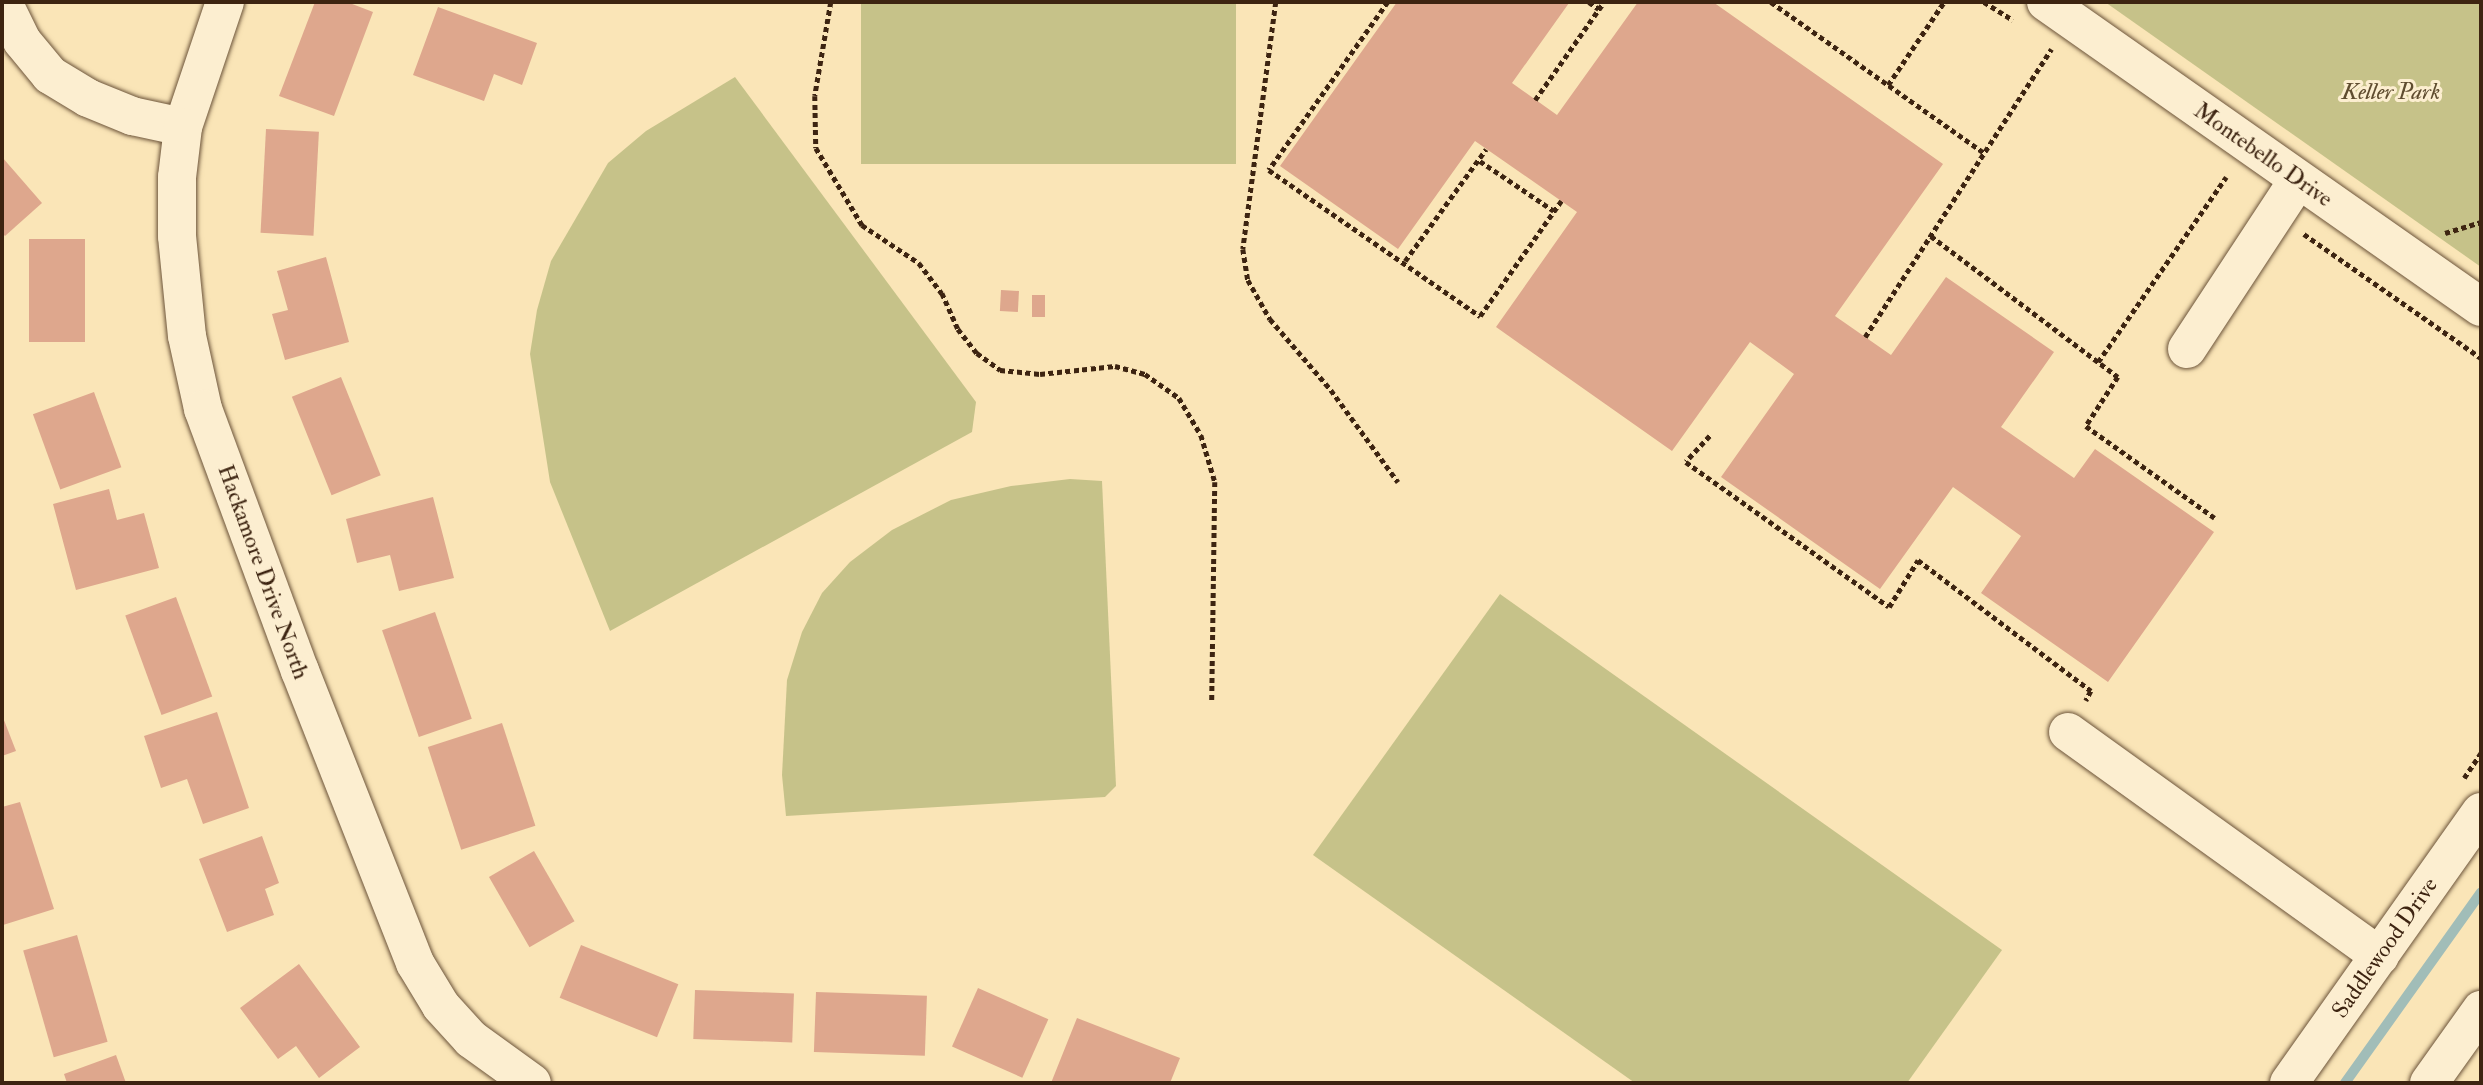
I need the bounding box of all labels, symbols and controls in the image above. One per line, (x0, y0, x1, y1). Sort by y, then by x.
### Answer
park label: Keller Park (2342, 78, 2440, 106)
street label: Montebello Drive (2188, 97, 2338, 213)
street label: Hackamore Drive North (211, 461, 315, 683)
street label: Saddlewood Drive (2326, 872, 2444, 1024)

